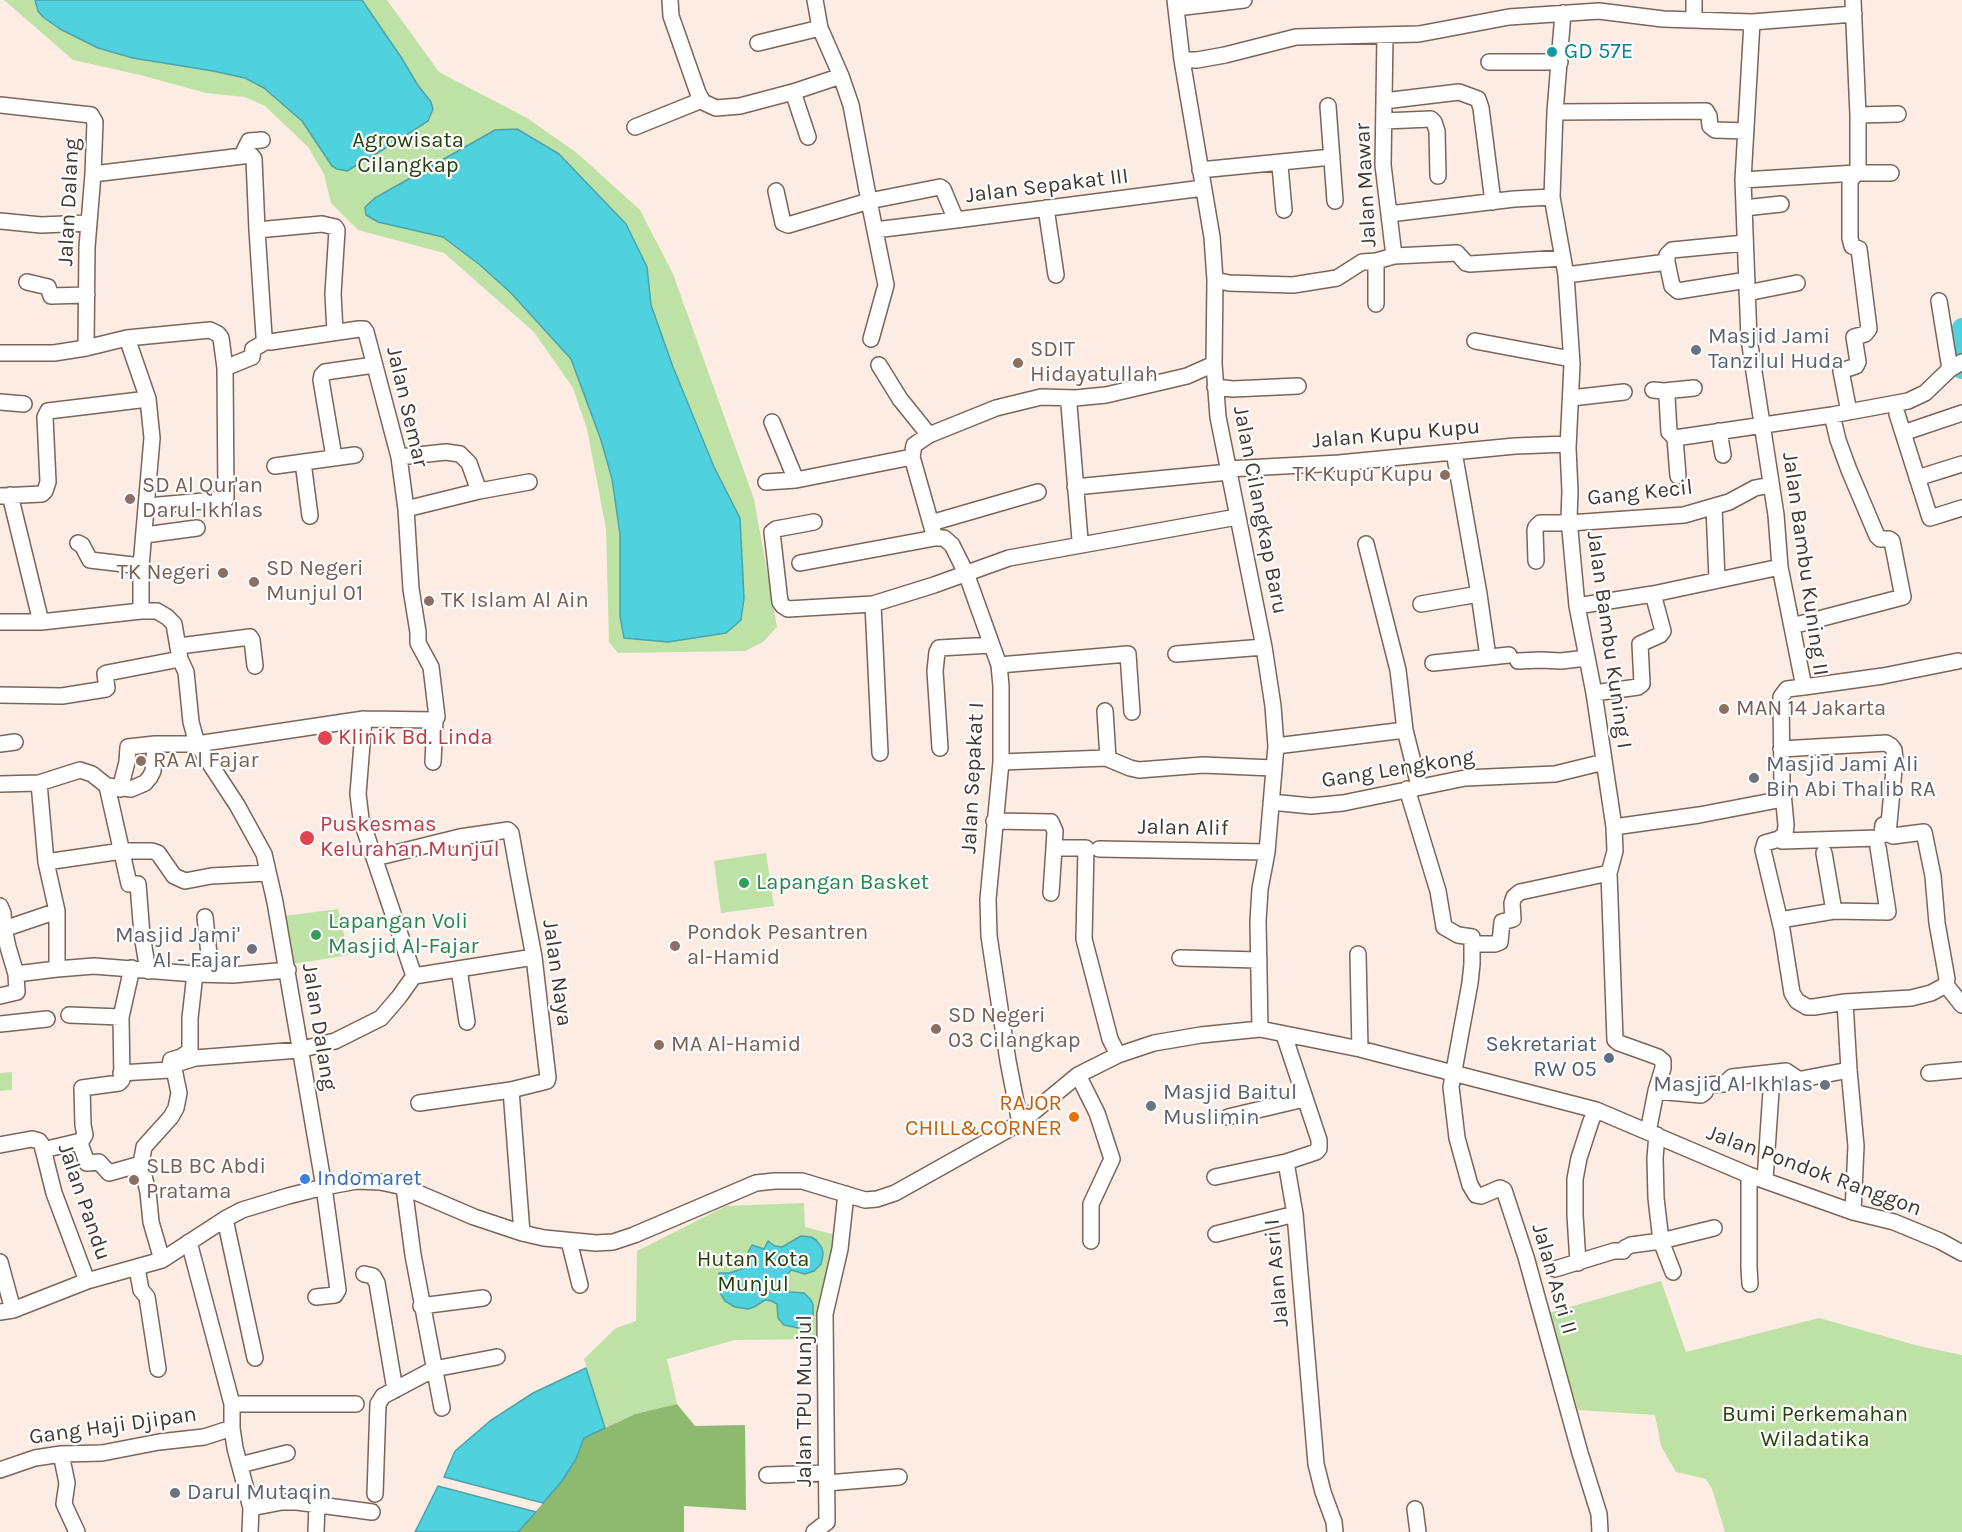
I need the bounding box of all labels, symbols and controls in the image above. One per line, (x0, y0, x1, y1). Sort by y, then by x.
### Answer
place label: GD 57E (1564, 39, 1633, 65)
marker: GD 57E (1545, 45, 1559, 59)
street label: Jalan Mawar (1350, 122, 1382, 248)
park label: Agrowisata Cilangkap (352, 128, 464, 180)
street label: Jalan Dalang (52, 137, 86, 267)
street label: Jalan Sepakat III (964, 163, 1130, 209)
place label: Masjid Jami Tanzilul Huda (1708, 324, 1844, 376)
place label: SDIT Hidayatullah (1030, 337, 1158, 388)
marker: Masjid Jami Tanzilul Huda (1689, 343, 1703, 357)
street label: Jalan Semar (380, 344, 434, 470)
marker: SDIT Hidayatullah (1011, 356, 1025, 370)
street label: Jalan Cilangkap Baru (1227, 404, 1293, 616)
street label: Jalan Kupu Kupu (1311, 413, 1481, 455)
street label: Jalan Bambu Kuning II (1776, 451, 1834, 677)
place label: TK Kupu Kupu (1292, 462, 1433, 488)
marker: TK Kupu Kupu (1438, 468, 1452, 482)
place label: SD Al Qur'an Darul Ikhlas (142, 473, 263, 524)
street label: Gang Kecil (1586, 474, 1694, 512)
marker: SD Al Qur'an Darul Ikhlas (123, 492, 137, 506)
street label: Jalan Bambu Kuning I (1581, 530, 1637, 750)
place label: SD Negeri Munjul 01 (266, 556, 364, 608)
place label: TK Negeri (117, 560, 211, 586)
marker: TK Negeri (216, 566, 230, 580)
marker: SD Negeri Munjul 01 (247, 575, 261, 589)
place label: TK Islam Al Ain (441, 588, 589, 614)
marker: TK Islam Al Ain (422, 594, 436, 608)
place label: MAN 14 Jakarta (1736, 696, 1886, 722)
street label: Jalan Sepakat I (956, 702, 990, 854)
marker: MAN 14 Jakarta (1717, 702, 1731, 716)
place label: Klinik Bd. Linda (338, 725, 493, 751)
marker: Klinik Bd. Linda (316, 729, 334, 747)
street label: Gang Lengkong (1320, 744, 1476, 794)
place label: RA Al Fajar (153, 748, 258, 774)
place label: Masjid Jami Ali Bin Abi Thalib RA (1766, 752, 1936, 804)
marker: RA Al Fajar (134, 754, 148, 768)
marker: Masjid Jami Ali Bin Abi Thalib RA (1747, 771, 1761, 785)
place label: Puskesmas Kelurahan Munjul (320, 812, 500, 864)
street label: Jalan Alif (1137, 814, 1229, 842)
marker: Puskesmas Kelurahan Munjul (298, 829, 316, 847)
place label: Lapangan Basket (756, 870, 929, 896)
marker: Lapangan Basket (737, 876, 751, 890)
place label: Lapangan Voli Masjid Al-Fajar (328, 909, 479, 960)
street label: Jalan Naya (536, 918, 578, 1028)
place label: Pondok Pesantren al-Hamid (687, 920, 868, 972)
place label: Masjid Jami' Al - Fajar (115, 923, 240, 974)
marker: Lapangan Voli Masjid Al-Fajar (309, 928, 323, 942)
marker: Pondok Pesantren al-Hamid (668, 939, 682, 953)
marker: Masjid Jami' Al - Fajar (245, 942, 259, 956)
street label: Jalan Dalang (296, 962, 342, 1092)
place label: SD Negeri 03 Cilangkap (948, 1003, 1081, 1054)
marker: SD Negeri 03 Cilangkap (929, 1022, 943, 1036)
place label: MA Al-Hamid (671, 1032, 801, 1058)
place label: Sekretariat RW 05 (1485, 1032, 1597, 1084)
marker: MA Al-Hamid (652, 1038, 666, 1052)
marker: Sekretariat RW 05 (1602, 1051, 1616, 1065)
place label: Masjid Al Ikhlas (1653, 1072, 1813, 1098)
marker: Masjid Al Ikhlas (1818, 1078, 1832, 1092)
place label: Masjid Baitul Muslimin (1163, 1080, 1297, 1132)
place label: RAJOR CHILL&CORNER (905, 1091, 1062, 1142)
marker: Masjid Baitul Muslimin (1144, 1099, 1158, 1113)
marker: RAJOR CHILL&CORNER (1067, 1110, 1081, 1124)
street label: Jalan Pondok Ranggon (1703, 1120, 1925, 1222)
street label: Jalan Pandu (52, 1140, 116, 1264)
place label: SLB BC Abdi Pratama (146, 1154, 266, 1206)
place label: Indomaret (317, 1166, 422, 1192)
marker: Indomaret (298, 1172, 312, 1186)
marker: SLB BC Abdi Pratama (127, 1173, 141, 1187)
street label: Jalan Asri I (1259, 1218, 1295, 1328)
street label: Jalan Asri II (1526, 1221, 1582, 1337)
park label: Hutan Kota Munjul (697, 1247, 809, 1298)
street label: Jalan TPU Munjul (792, 1315, 818, 1487)
street label: Gang Haji Djipan (28, 1401, 198, 1451)
park label: Bumi Perkemahan Wiladatika (1722, 1402, 1908, 1454)
place label: Darul Mutaqin (187, 1480, 331, 1506)
marker: Darul Mutaqin (168, 1486, 182, 1500)

